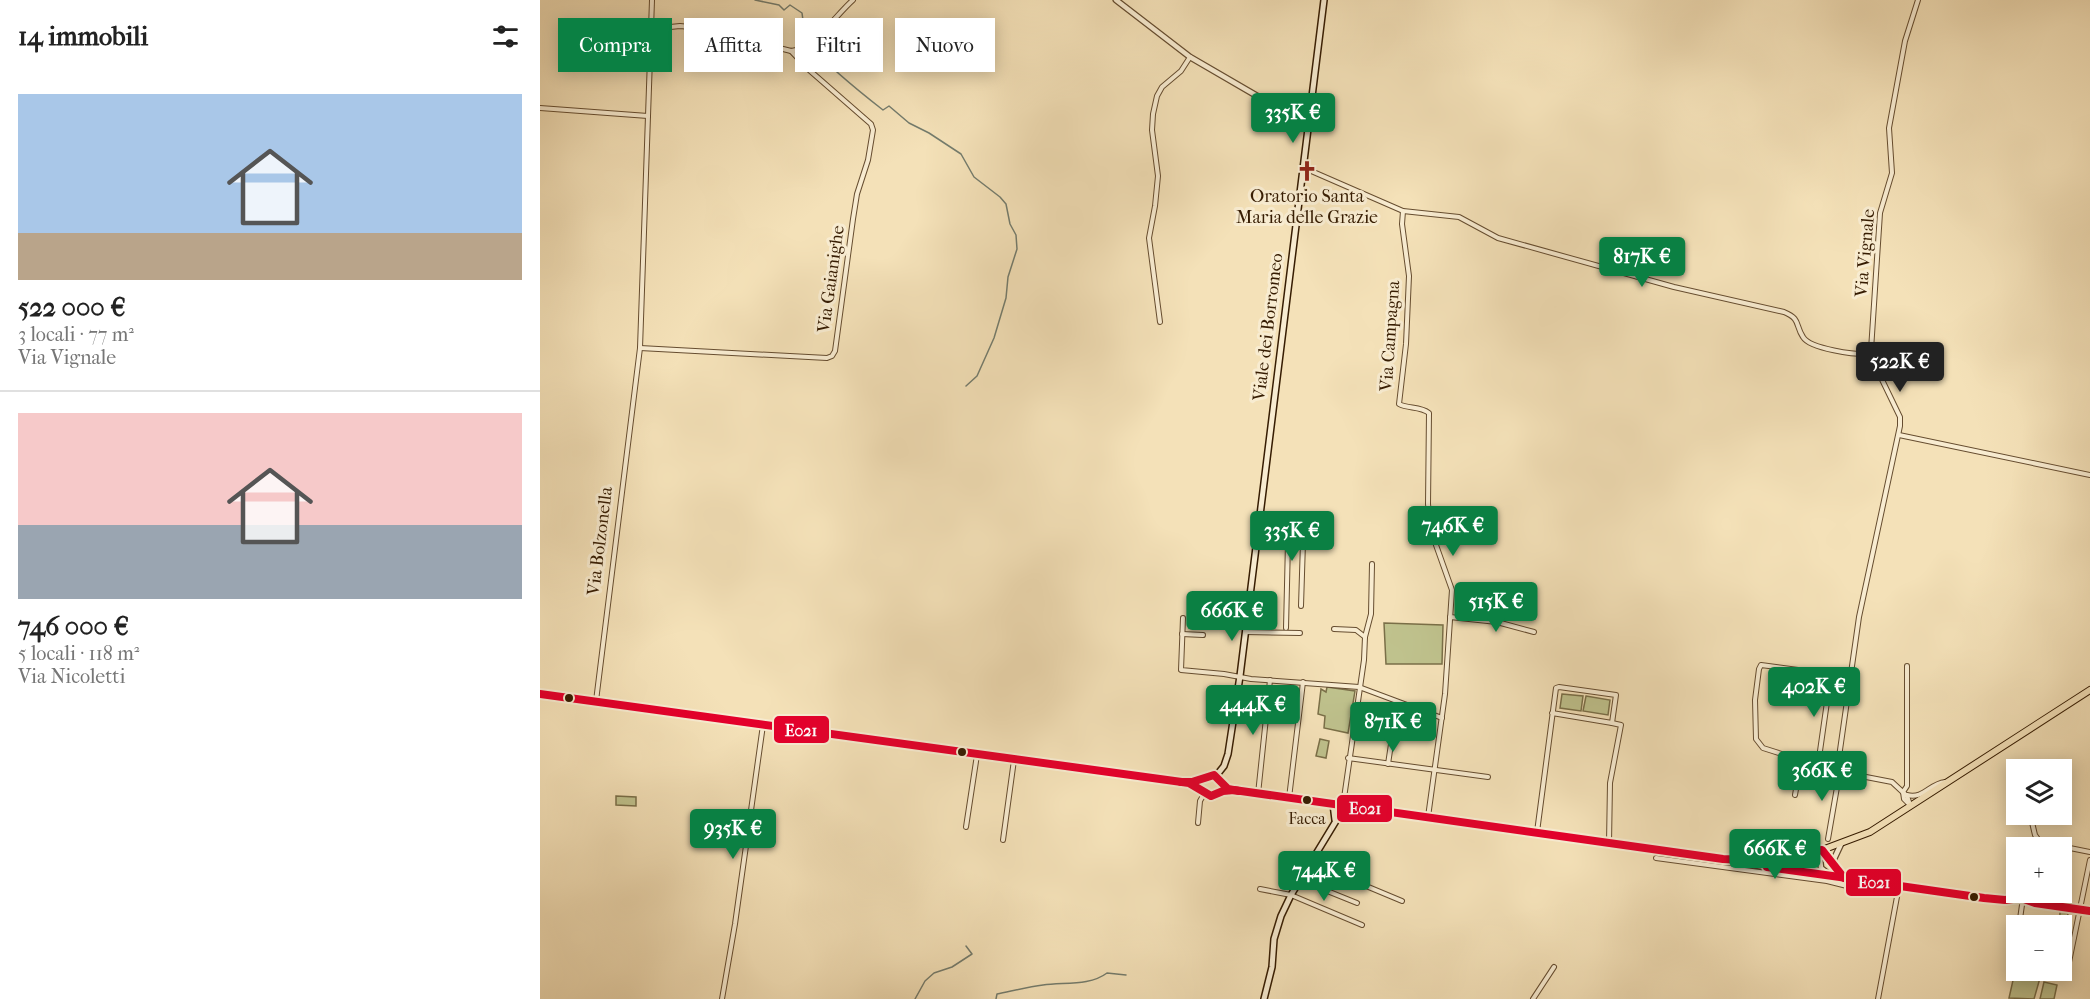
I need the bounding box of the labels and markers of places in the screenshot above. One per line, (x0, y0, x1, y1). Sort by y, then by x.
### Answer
pin: 335K € (1244, 93, 1342, 144)
church icon: Oratorio Santa Maria delle Grazie (1295, 159, 1319, 183)
place label: Oratorio Santa Maria delle Grazie (1236, 186, 1378, 228)
pin: 817K € (1593, 237, 1691, 288)
pin: 522K € (1851, 342, 1949, 393)
pin: 746K € (1404, 506, 1502, 557)
pin: 335K € (1243, 511, 1341, 562)
pin: 515K € (1447, 582, 1545, 633)
pin: 666K € (1183, 591, 1281, 642)
pin: 402K € (1765, 667, 1863, 718)
pin: 444K € (1204, 685, 1302, 736)
unlabelled marker (563, 692, 575, 704)
pin: 871K € (1344, 702, 1442, 753)
unlabelled marker (956, 746, 968, 758)
pin: 366K € (1773, 751, 1871, 802)
marker: Facca (1301, 794, 1313, 806)
pin: 935K € (684, 809, 782, 860)
place label: Facca (1288, 809, 1326, 828)
pin: 666K € (1726, 829, 1824, 880)
pin: 744K € (1275, 851, 1373, 902)
unlabelled marker (1968, 891, 1980, 903)

